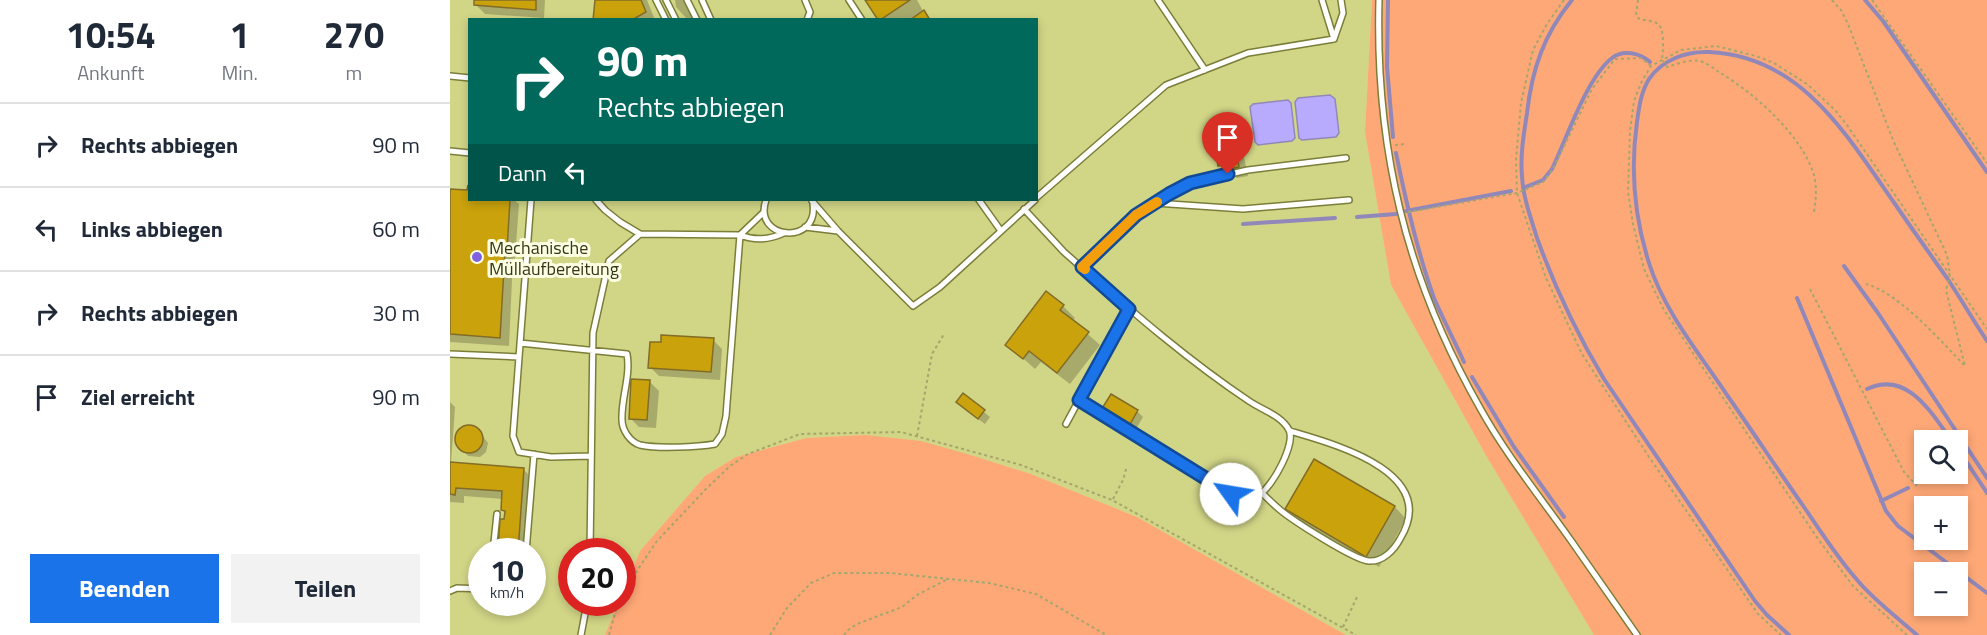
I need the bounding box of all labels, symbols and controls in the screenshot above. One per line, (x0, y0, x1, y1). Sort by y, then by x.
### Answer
text: 10:54 (66, 7, 156, 62)
text: 1 (230, 7, 250, 62)
text: 270 (324, 7, 384, 62)
text: 90 m (597, 28, 689, 92)
icon: right (498, 42, 576, 120)
text: Ankunft (77, 57, 144, 88)
text: Min. (222, 57, 258, 88)
text: m (346, 57, 362, 88)
text: Rechts abbiegen (597, 86, 785, 127)
pin (1202, 112, 1253, 174)
icon: arrive (1211, 121, 1244, 154)
text: Rechts abbiegen (81, 128, 238, 162)
text: 90 m (372, 128, 420, 162)
icon: right (30, 129, 63, 162)
text: Dann (498, 156, 547, 190)
icon: left (559, 156, 592, 189)
text: Links abbiegen (81, 212, 223, 246)
text: 60 m (372, 212, 420, 246)
icon: left (30, 213, 63, 246)
place label: Mechanische Müllaufbereitung (489, 234, 619, 282)
marker: Mechanische Müllaufbereitung (470, 250, 484, 264)
text: Rechts abbiegen (81, 296, 238, 330)
text: 30 m (372, 296, 420, 330)
icon: right (30, 297, 63, 330)
text: Ziel erreicht (81, 380, 195, 414)
text: 90 m (372, 380, 420, 414)
icon: arrive (30, 381, 63, 414)
map controls (1914, 430, 1968, 616)
button: search (1914, 430, 1968, 484)
position arrow (1199, 462, 1263, 526)
button: + (1914, 496, 1968, 550)
speed limit sign: 20 (558, 538, 636, 616)
text: 10 (490, 547, 524, 593)
button: Beenden (30, 554, 219, 623)
button: Teilen (231, 554, 420, 623)
button: − (1914, 562, 1968, 616)
text: km/h (490, 581, 524, 604)

